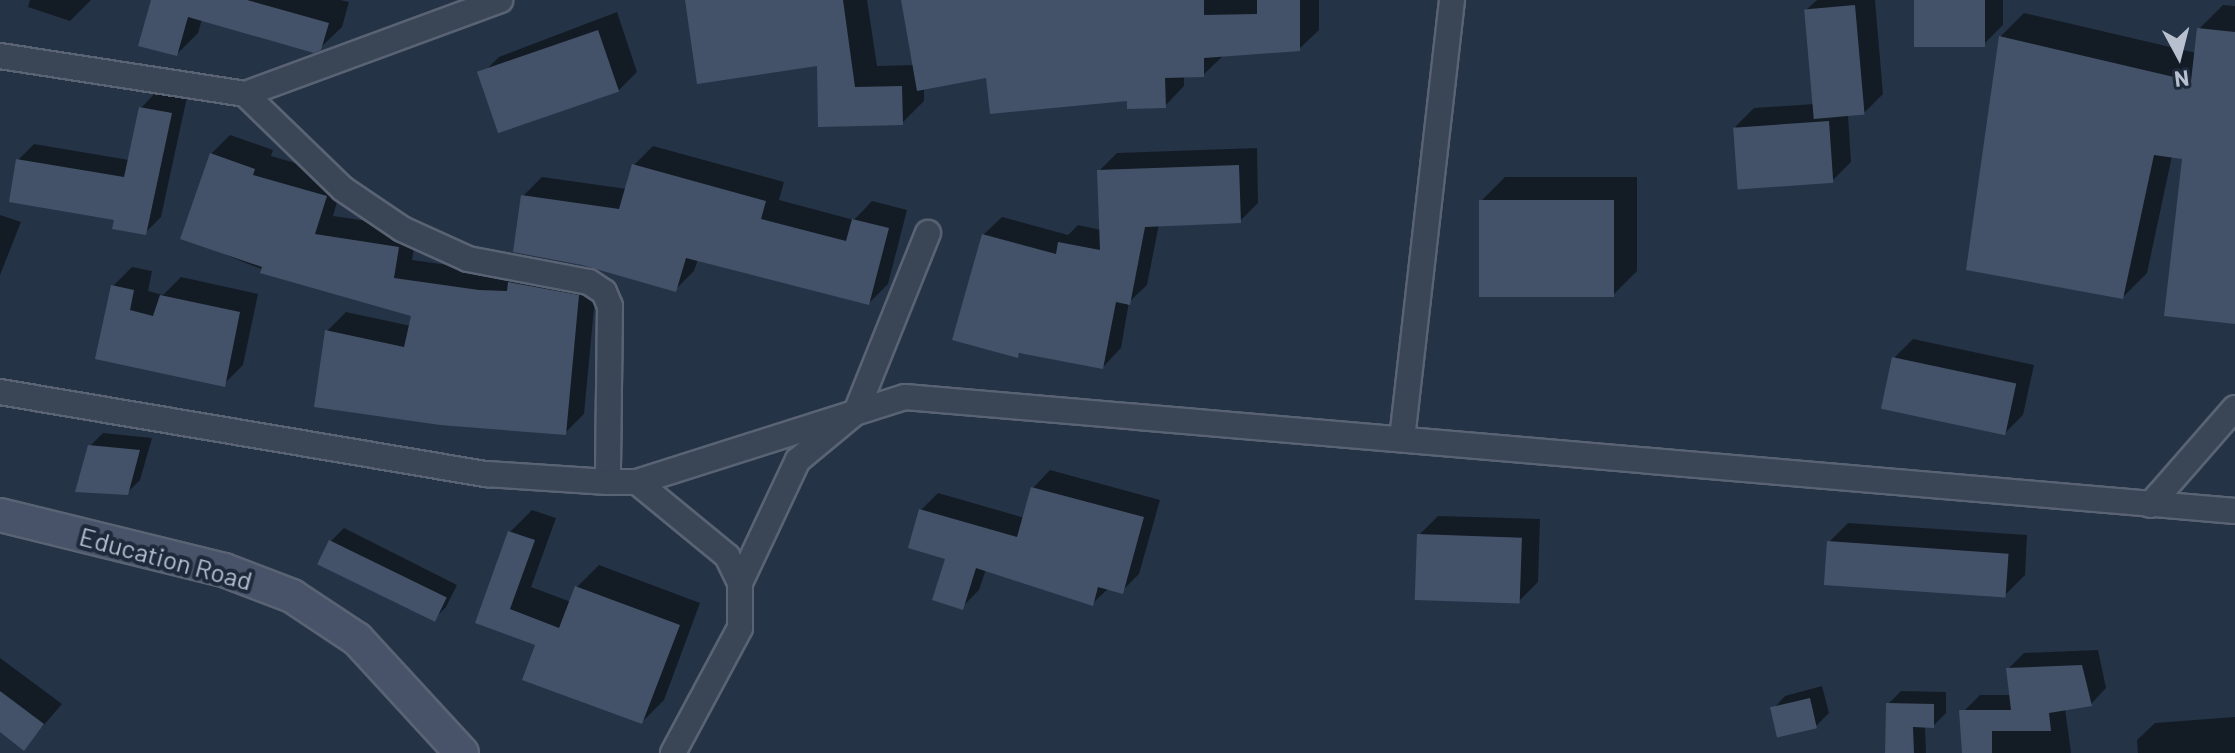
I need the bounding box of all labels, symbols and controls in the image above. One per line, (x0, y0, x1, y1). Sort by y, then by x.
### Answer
north arrow (2139, 16, 2219, 96)
text: N (2173, 66, 2191, 94)
street label: Education Road (76, 520, 256, 596)

